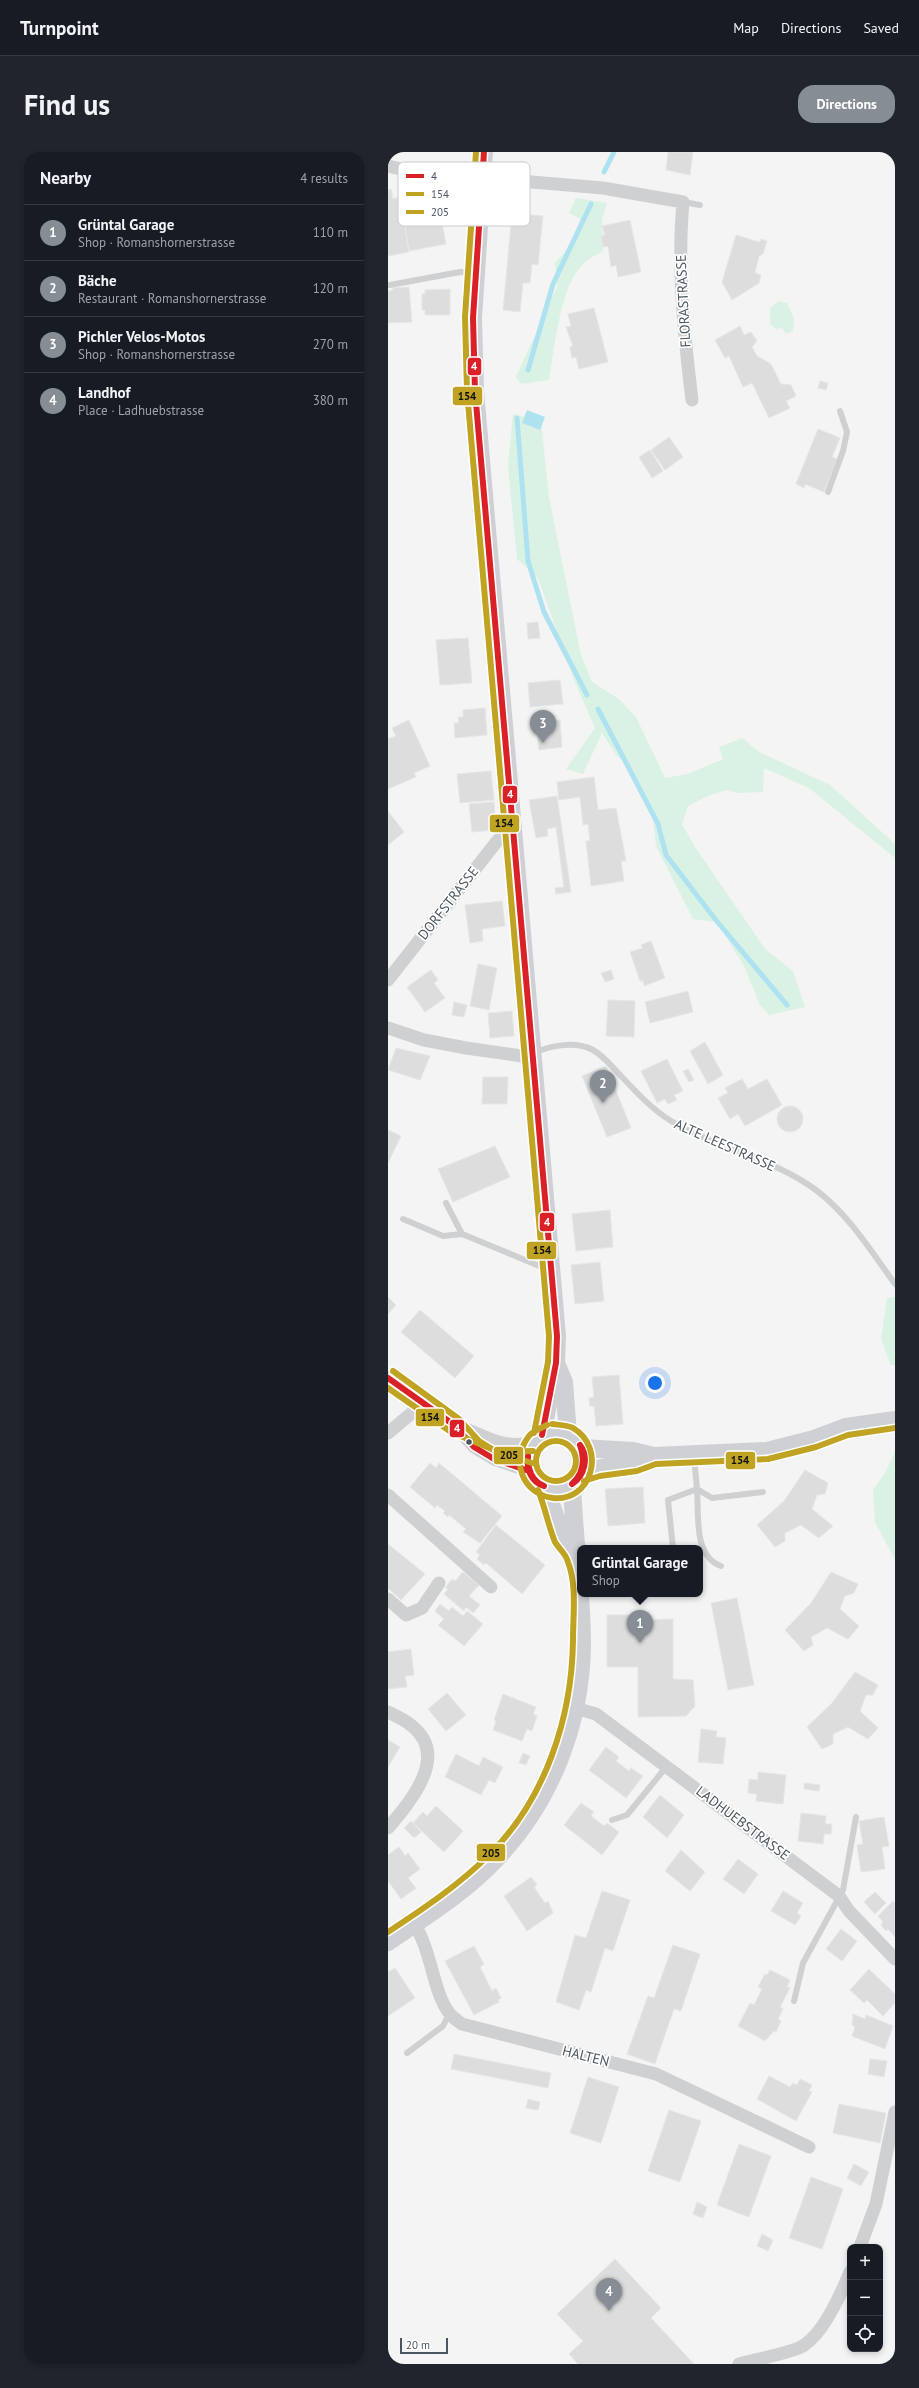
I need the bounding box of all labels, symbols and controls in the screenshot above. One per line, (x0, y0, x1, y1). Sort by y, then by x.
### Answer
text: Turnpoint (20, 16, 99, 40)
text: Map (733, 19, 759, 37)
text: Directions (781, 19, 841, 37)
text: Saved (863, 19, 899, 37)
button: Directions (798, 85, 895, 123)
text: Find us (24, 86, 110, 123)
legend (398, 162, 530, 226)
text: Nearby (40, 167, 91, 189)
text: 4 (431, 169, 437, 183)
text: 4 results (300, 170, 348, 187)
text: 154 (431, 187, 449, 201)
text: 205 (431, 205, 449, 219)
text: Grüntal Garage (78, 215, 174, 234)
text: 1 (49, 224, 57, 241)
text: 110 m (313, 224, 348, 241)
text: Shop · Romanshornerstrasse (78, 234, 235, 251)
street label: FLORASTRASSE (672, 254, 694, 348)
text: Bäche (78, 271, 117, 290)
text: 2 (49, 280, 57, 297)
text: 120 m (313, 280, 348, 297)
text: Restaurant · Romanshornerstrasse (78, 290, 266, 307)
text: Pichler Velos-Motos (78, 327, 205, 346)
text: 3 (49, 336, 57, 353)
text: 270 m (313, 336, 348, 353)
text: Shop · Romanshornerstrasse (78, 346, 235, 363)
line badge: 4 (467, 357, 482, 376)
text: 4 (471, 359, 478, 373)
text: Landhof (78, 383, 130, 402)
line badge: 154 (452, 386, 483, 406)
text: 154 (458, 389, 477, 403)
text: 4 (49, 392, 57, 409)
text: 380 m (313, 392, 348, 409)
text: Place · Ladhuebstrasse (78, 402, 204, 419)
pin: 3 (530, 710, 556, 743)
line badge: 4 (502, 785, 518, 804)
text: 4 (507, 787, 514, 801)
line badge: 154 (489, 814, 520, 833)
text: 154 (495, 816, 514, 830)
street label: DORFSTRASSE (414, 863, 482, 943)
pin: 2 (590, 1070, 616, 1103)
street label: ALTE LEESTRASSE (672, 1115, 778, 1175)
line badge: 4 (539, 1212, 555, 1232)
text: 4 (544, 1215, 551, 1229)
line badge: 154 (526, 1241, 557, 1260)
text: 154 (533, 1243, 552, 1257)
your location (645, 1373, 665, 1393)
line badge: 154 (415, 1408, 445, 1427)
text: 154 (421, 1410, 440, 1424)
line badge: 4 (449, 1419, 465, 1438)
text: 4 (454, 1421, 461, 1435)
unlabelled marker (464, 1437, 474, 1447)
line badge: 205 (493, 1446, 524, 1465)
text: 205 (500, 1448, 518, 1462)
line badge: 154 (725, 1451, 756, 1470)
text: 154 (731, 1453, 750, 1467)
popup (577, 1545, 703, 1597)
text: Grüntal Garage (592, 1553, 688, 1572)
text: Shop (592, 1572, 620, 1589)
pin: 1 (627, 1610, 653, 1643)
street label: LADHUEBSTRASSE (693, 1782, 793, 1864)
line badge: 205 (476, 1843, 506, 1862)
text: 205 (482, 1846, 500, 1860)
street label: HALTEN (561, 2041, 611, 2071)
map controls (847, 2244, 883, 2352)
button: + (847, 2244, 883, 2280)
pin: 4 (596, 2278, 622, 2311)
button: − (847, 2280, 883, 2316)
button: locate (847, 2316, 883, 2352)
scale bar (400, 2336, 448, 2355)
text: 20 m (406, 2338, 430, 2352)

